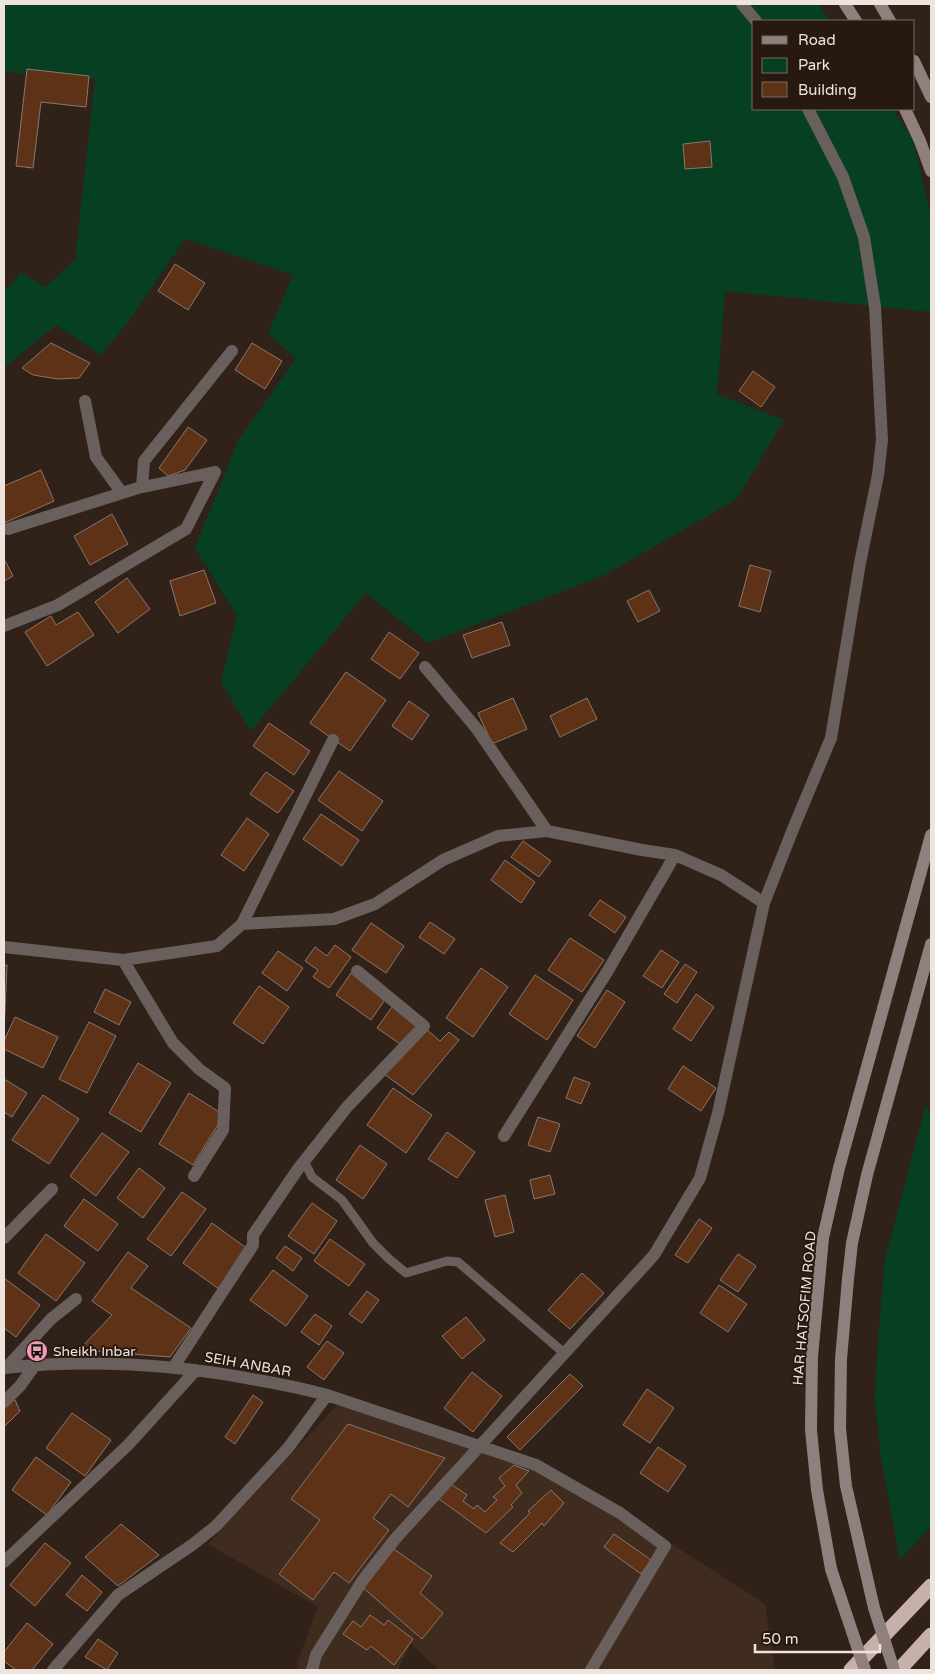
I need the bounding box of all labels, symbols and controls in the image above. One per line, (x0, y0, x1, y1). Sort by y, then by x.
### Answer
legend (752, 20, 915, 110)
text: Road (798, 31, 836, 49)
text: Park (798, 56, 830, 74)
text: Building (798, 81, 857, 99)
street label: HAR HATSOFIM ROAD (789, 1230, 820, 1386)
bus stop icon: Sheikh Inbar (25, 1339, 49, 1363)
place label: Sheikh Inbar (53, 1343, 136, 1360)
street label: SEIH ANBAR (203, 1349, 293, 1380)
scale bar (755, 1622, 880, 1654)
text: 50 m (762, 1630, 799, 1648)

